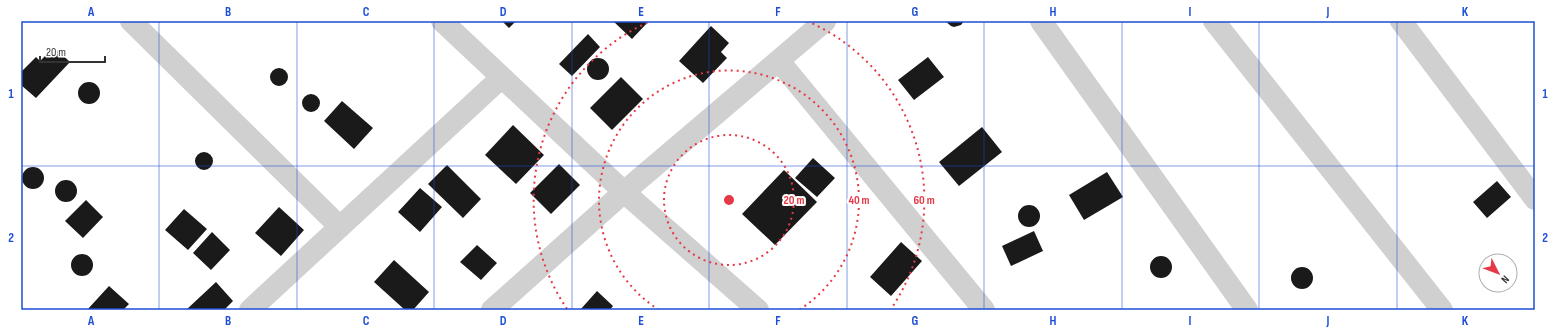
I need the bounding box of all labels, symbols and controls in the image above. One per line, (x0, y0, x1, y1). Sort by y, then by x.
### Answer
text: A (87, 4, 95, 20)
text: B (225, 4, 231, 20)
text: C (363, 4, 370, 20)
text: D (500, 4, 507, 20)
text: E (638, 4, 644, 20)
text: F (775, 4, 781, 20)
text: G (912, 4, 919, 20)
text: H (1050, 4, 1057, 20)
text: I (1189, 4, 1192, 20)
text: J (1326, 4, 1330, 20)
text: K (1462, 4, 1469, 20)
scale bar (40, 38, 105, 64)
text: 20 m (46, 45, 66, 60)
text: 1 (8, 86, 14, 102)
text: 1 (1542, 86, 1548, 102)
centre of rings (722, 193, 736, 207)
text: 20 m (784, 193, 804, 208)
text: 40 m (848, 193, 870, 208)
text: 60 m (913, 193, 935, 208)
text: 2 (8, 230, 14, 246)
text: 2 (1542, 230, 1548, 246)
north arrow (1478, 253, 1518, 293)
text: N (1498, 273, 1512, 286)
text: A (87, 313, 95, 329)
text: B (225, 313, 231, 329)
text: C (363, 313, 370, 329)
text: D (500, 313, 507, 329)
text: E (638, 313, 644, 329)
text: F (775, 313, 781, 329)
text: G (912, 313, 919, 329)
text: H (1050, 313, 1057, 329)
text: I (1189, 313, 1192, 329)
text: J (1326, 313, 1330, 329)
text: K (1462, 313, 1469, 329)

